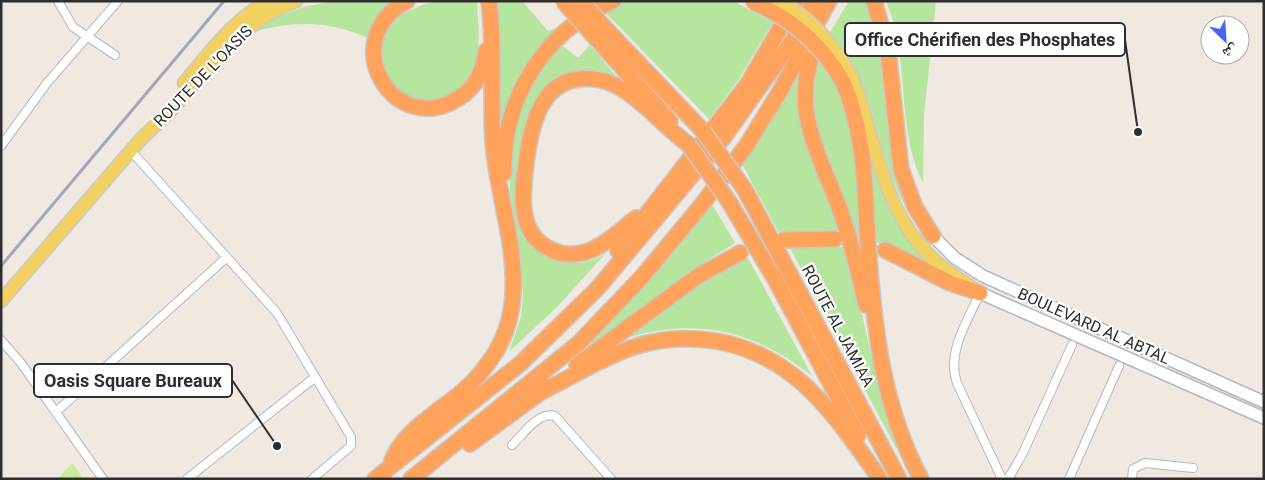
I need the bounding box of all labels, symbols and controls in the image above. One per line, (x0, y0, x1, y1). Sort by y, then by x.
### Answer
north arrow (1200, 15, 1250, 65)
street label: ROUTE DE L'OASIS (150, 21, 256, 131)
callout: Office Chérifien des Phosphates (845, 23, 1125, 56)
text: Office Chérifien des Phosphates (855, 29, 1115, 50)
text: ش (1220, 40, 1241, 62)
street label: ROUTE AL JAMIAA (798, 262, 878, 391)
street label: BOULEVARD AL ABTAL (1015, 284, 1173, 368)
callout: Oasis Square Bureaux (34, 364, 232, 397)
text: Oasis Square Bureaux (44, 370, 223, 391)

